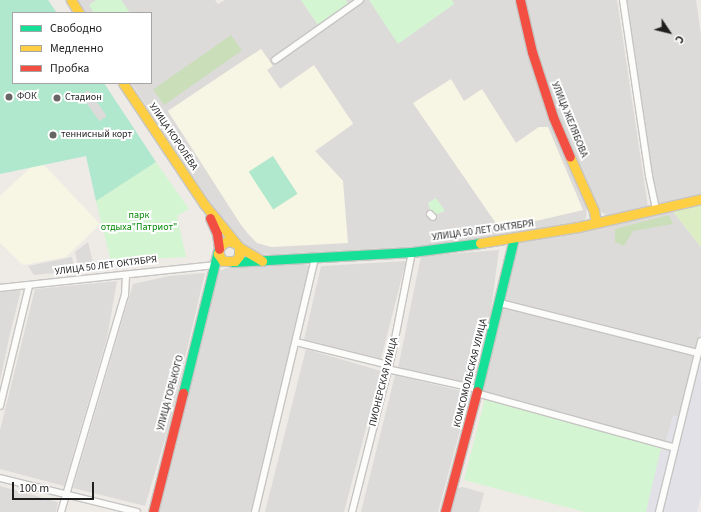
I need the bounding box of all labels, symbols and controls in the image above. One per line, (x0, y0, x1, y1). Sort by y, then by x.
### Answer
legend (12, 12, 152, 84)
north arrow (649, 12, 689, 52)
text: Свободно (50, 20, 102, 37)
text: С (671, 32, 687, 46)
text: Медленно (50, 40, 104, 57)
text: Пробка (50, 60, 89, 77)
street label: УЛИЦА ЖЕЛЯБОВА (548, 80, 590, 160)
place label: ФОК (17, 91, 37, 103)
marker: ФОК (4, 92, 14, 102)
place label: Стадион (65, 92, 102, 104)
marker: Стадион (52, 93, 62, 103)
street label: УЛИЦА КОРОЛЁВА (146, 101, 200, 173)
place label: теннисный корт (61, 129, 132, 141)
marker: теннисный корт (48, 130, 58, 140)
park label: парк отдыха"Патриот" (101, 209, 177, 232)
street label: УЛИЦА 50 ЛЕТ ОКТЯБРЯ (431, 218, 535, 244)
street label: УЛИЦА 50 ЛЕТ ОКТЯБРЯ (54, 254, 158, 278)
street label: КОМСОМОЛЬСКАЯ УЛИЦА (452, 317, 490, 429)
street label: ПИОНЕРСКАЯ УЛИЦА (367, 336, 401, 428)
street label: УЛИЦА ГОРЬКОГО (155, 354, 187, 432)
scale bar (14, 474, 96, 500)
text: 100 m (19, 480, 49, 497)

